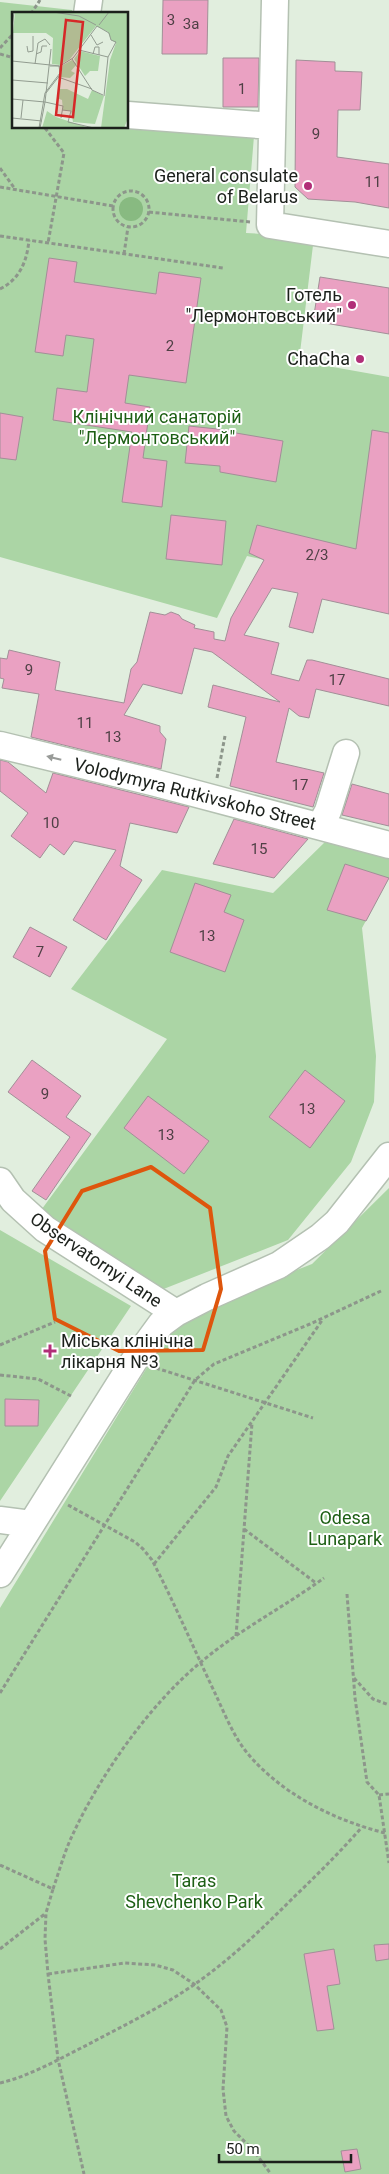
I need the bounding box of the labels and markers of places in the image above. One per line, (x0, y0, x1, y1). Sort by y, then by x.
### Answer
place label: General consulate of Belarus (154, 165, 298, 207)
marker: General consulate of Belarus (302, 180, 314, 192)
place label: Готель "Лермонтовський" (186, 284, 342, 326)
marker: Готель "Лермонтовський" (346, 299, 358, 311)
place label: ChaCha (287, 348, 350, 369)
marker: ChaCha (354, 353, 366, 365)
place label: Міська клінічна лікарня №3 (61, 1330, 194, 1372)
marker: Міська клінічна лікарня №3 (43, 1344, 57, 1358)

